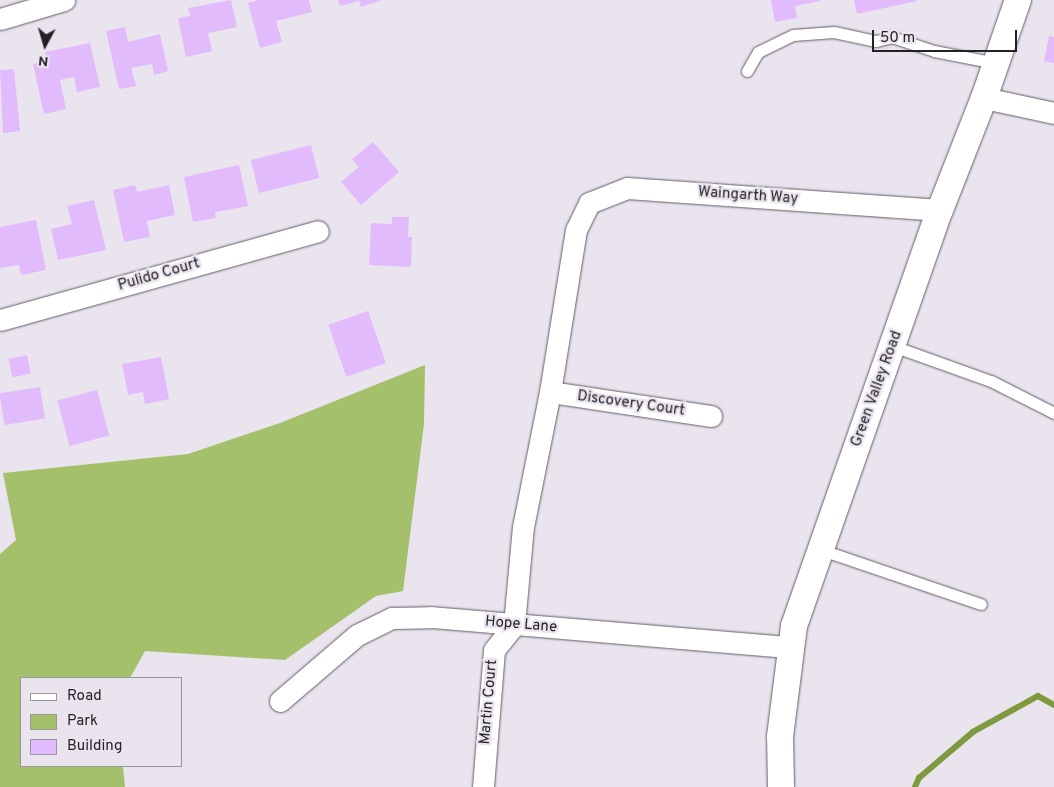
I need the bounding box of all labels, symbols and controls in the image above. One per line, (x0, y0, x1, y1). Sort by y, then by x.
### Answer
north arrow (20, 20, 70, 70)
scale bar (874, 20, 1019, 52)
text: 50 m (880, 29, 915, 48)
text: N (37, 51, 49, 69)
street label: Waingarth Way (697, 184, 799, 208)
street label: Pulido Court (116, 255, 202, 295)
street label: Green Valley Road (848, 328, 906, 450)
street label: Discovery Court (576, 388, 686, 420)
street label: Hope Lane (484, 613, 558, 637)
street label: Martin Court (476, 659, 502, 745)
legend (20, 677, 182, 767)
text: Road (67, 687, 102, 706)
text: Park (67, 712, 98, 731)
text: Building (67, 737, 122, 756)

